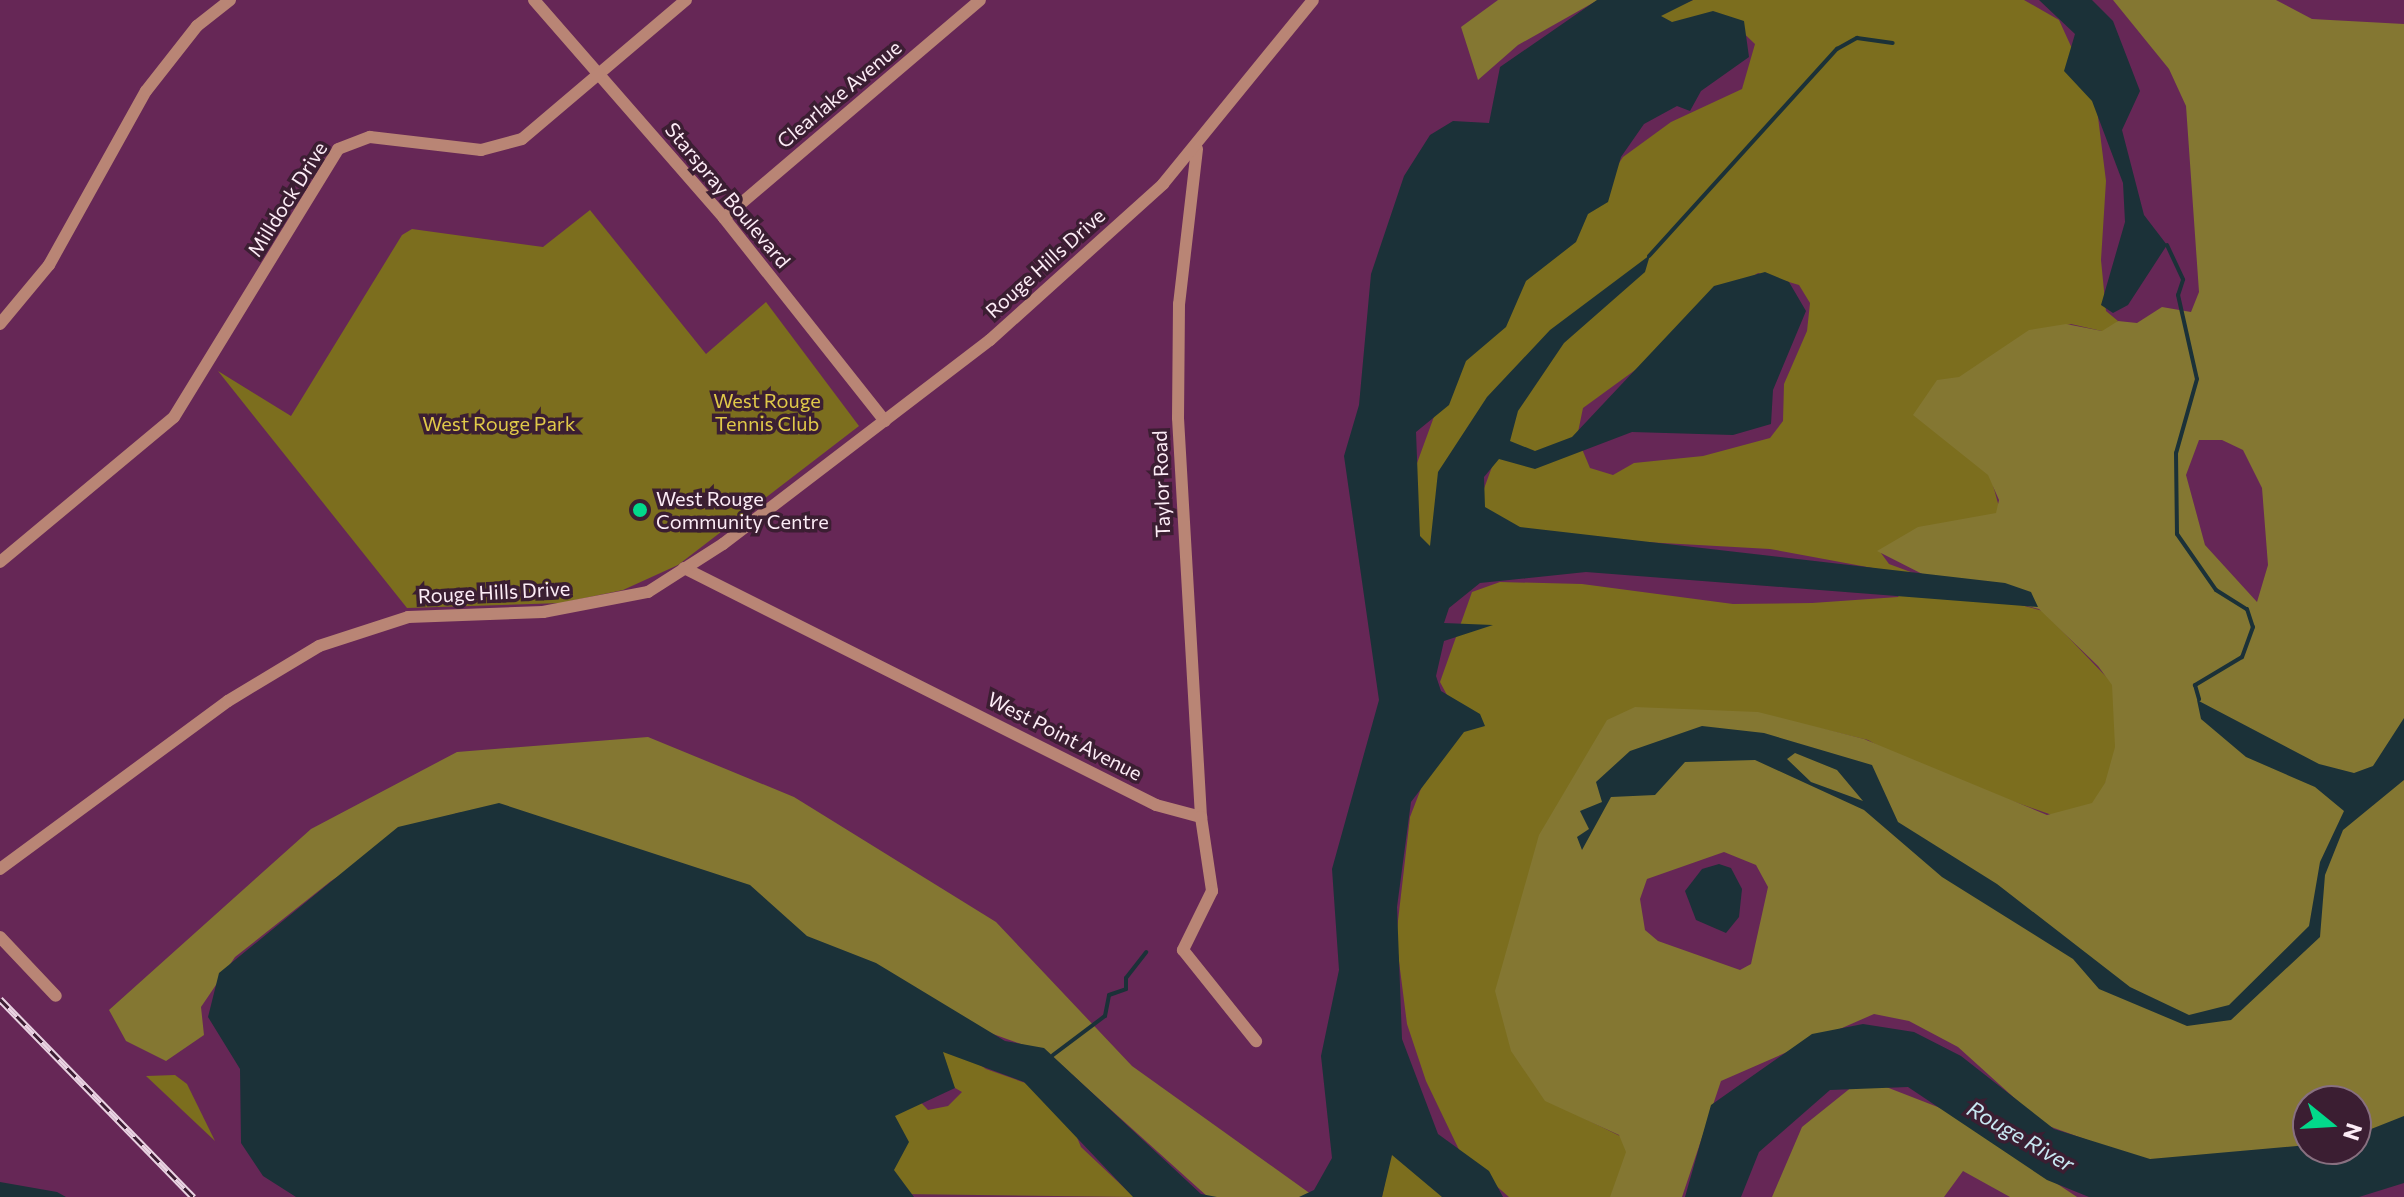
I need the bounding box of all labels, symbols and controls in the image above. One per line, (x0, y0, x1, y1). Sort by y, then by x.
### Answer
street label: Clearlake Avenue (772, 35, 906, 153)
street label: Starspray Boulevard (660, 118, 796, 272)
street label: Milldock Drive (242, 137, 332, 261)
street label: Rouge Hills Drive (980, 203, 1110, 323)
park label: West Rouge Tennis Club (713, 389, 821, 436)
park label: West Rouge Park (422, 411, 576, 435)
street label: Taylor Road (1147, 430, 1175, 538)
place label: West Rouge Community Centre (656, 486, 829, 533)
marker: West Rouge Community Centre (631, 501, 649, 519)
street label: Rouge Hills Drive (417, 576, 571, 608)
street label: West Point Avenue (984, 687, 1146, 785)
north arrow (2292, 1085, 2372, 1165)
water label: Rouge River (1963, 1095, 2079, 1177)
text: N (2338, 1120, 2369, 1144)

